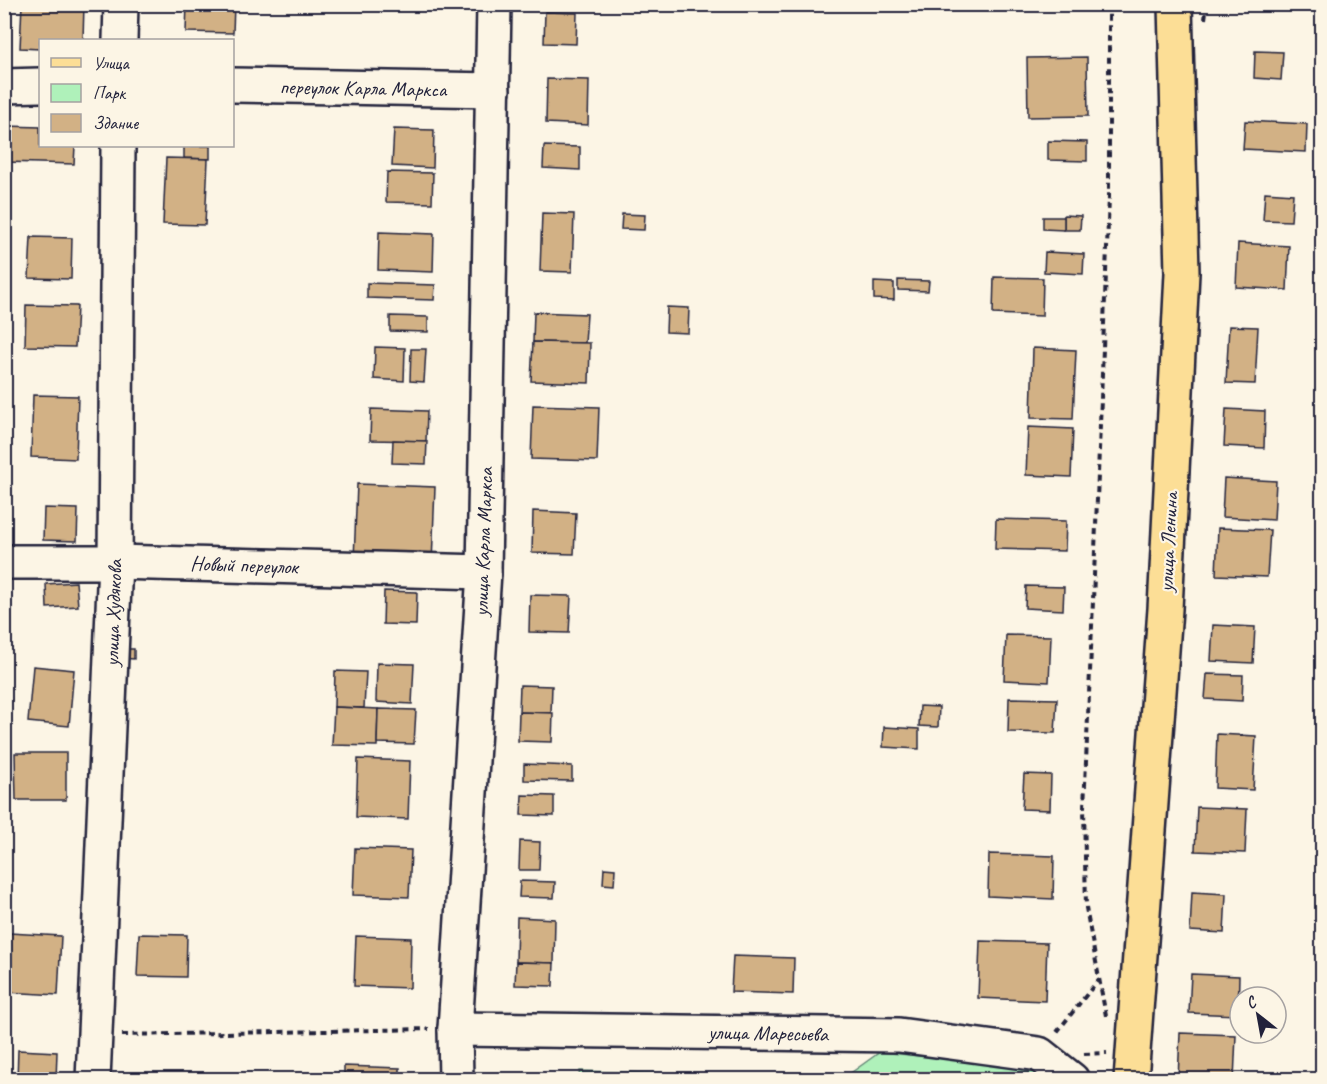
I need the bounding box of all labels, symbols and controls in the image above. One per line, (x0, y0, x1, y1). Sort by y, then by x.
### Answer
legend (39, 39, 234, 147)
text: Улица (93, 52, 130, 74)
street label: переулок Карла Маркса (279, 74, 448, 102)
text: Парк (93, 82, 127, 104)
text: Здание (93, 112, 139, 134)
street label: улица Карла Маркса (467, 465, 499, 619)
street label: улица Ленина (1152, 489, 1184, 595)
street label: Новый переулок (190, 550, 300, 580)
street label: улица Худякова (98, 557, 128, 669)
north arrow (1228, 985, 1288, 1045)
text: С (1242, 991, 1261, 1014)
street label: улица Маресьева (706, 1019, 830, 1047)

